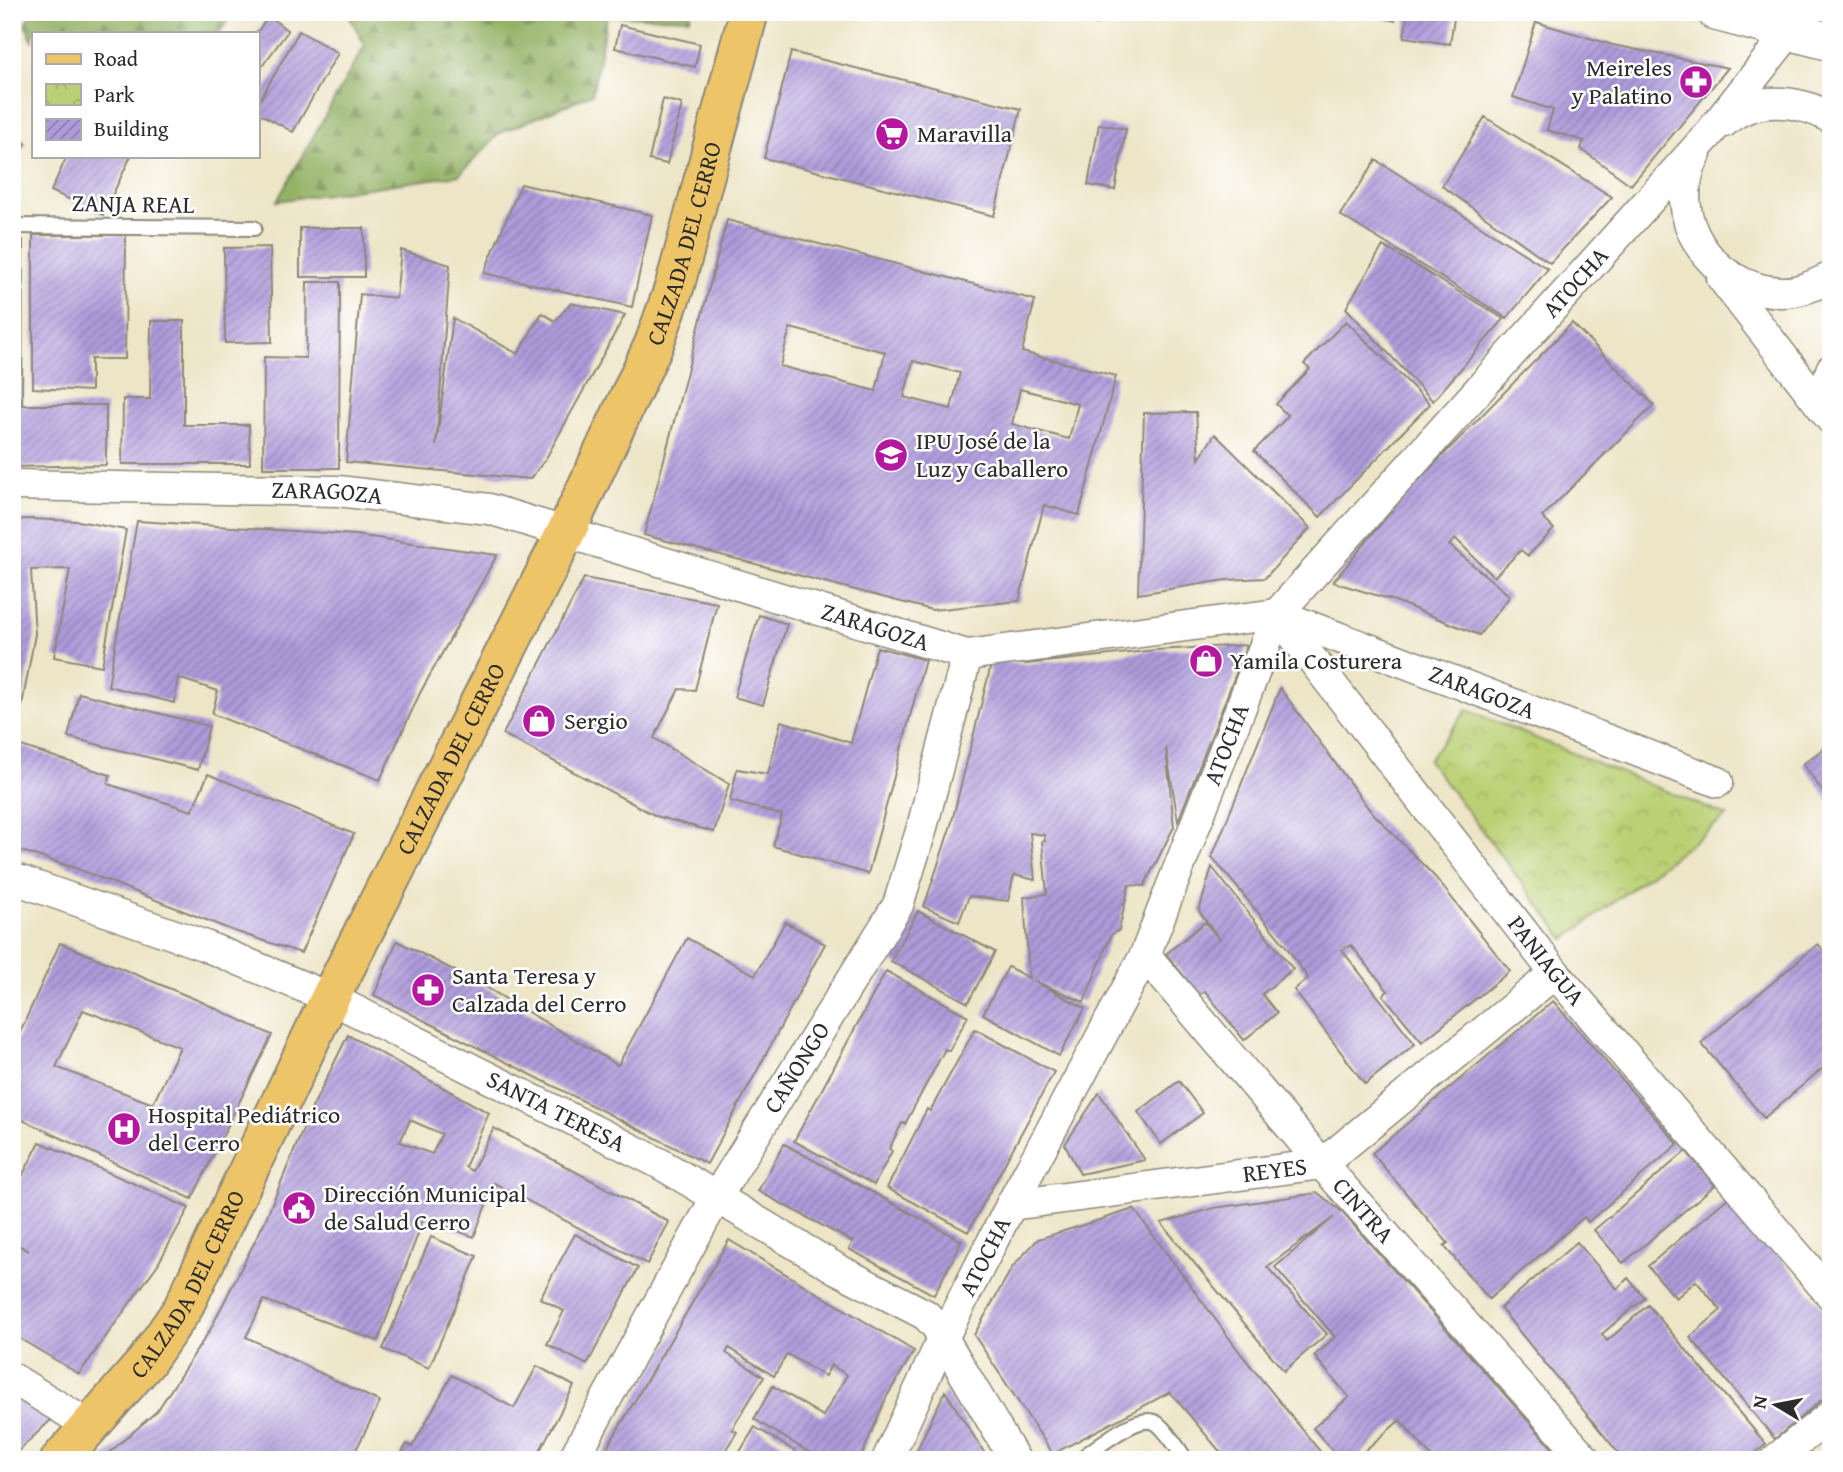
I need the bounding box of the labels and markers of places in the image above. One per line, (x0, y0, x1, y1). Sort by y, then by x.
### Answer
place label: Meireles y Palatino (1571, 50, 1672, 113)
pharmacy icon: Meireles y Palatino (1677, 63, 1715, 101)
supermarket icon: Maravilla (873, 115, 911, 153)
place label: Maravilla (917, 116, 1013, 151)
place label: IPU José de la Luz y Caballero (916, 423, 1068, 486)
school or university icon: IPU José de la Luz y Caballero (872, 436, 910, 474)
shop icon: Yamila Costurera (1187, 642, 1225, 680)
place label: Yamila Costurera (1230, 643, 1403, 678)
shop icon: Sergio (520, 702, 558, 740)
place label: Sergio (564, 703, 628, 738)
place label: Santa Teresa y Calzada del Cerro (452, 958, 626, 1021)
pharmacy icon: Santa Teresa y Calzada del Cerro (409, 971, 447, 1009)
place label: Hospital Pediátrico del Cerro (148, 1097, 340, 1160)
hospital icon: Hospital Pediátrico del Cerro (105, 1110, 143, 1148)
place label: Dirección Municipal de Salud Cerro (324, 1176, 527, 1239)
public building icon: Dirección Municipal de Salud Cerro (280, 1189, 318, 1227)

